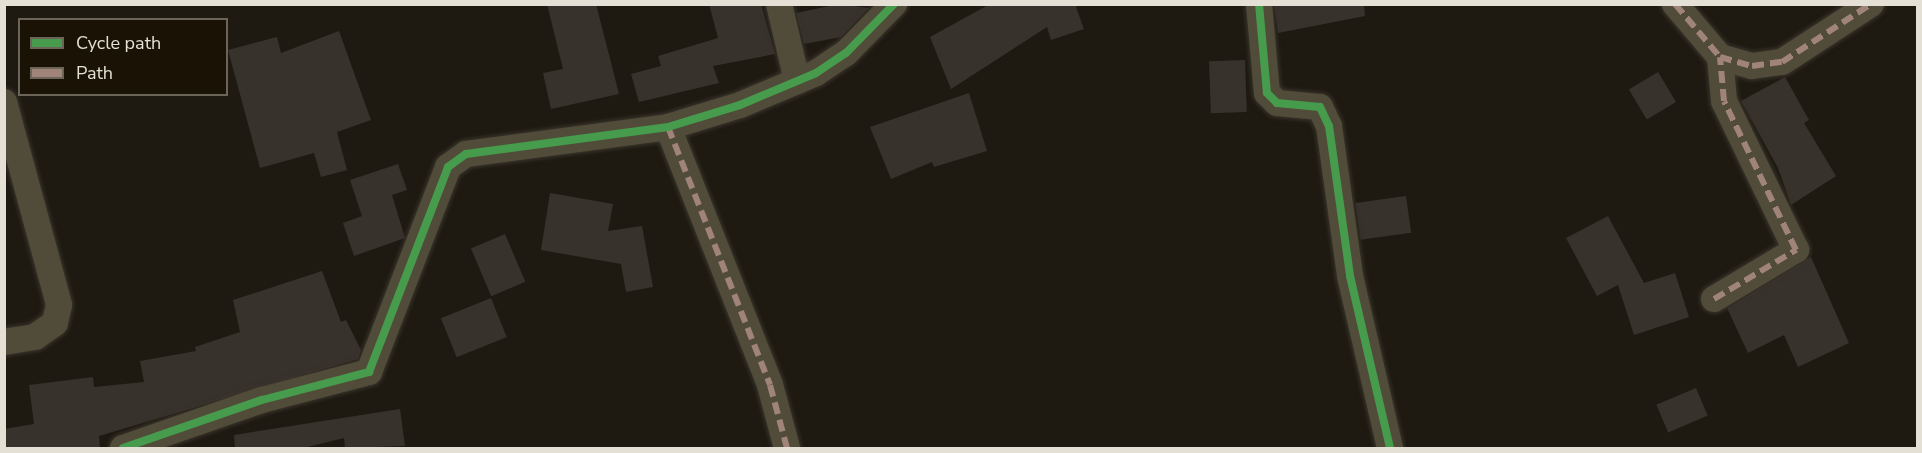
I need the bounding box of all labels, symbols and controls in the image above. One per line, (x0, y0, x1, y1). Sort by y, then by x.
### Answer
legend (18, 18, 228, 96)
text: Cycle path (76, 31, 161, 55)
text: Path (76, 61, 113, 85)

